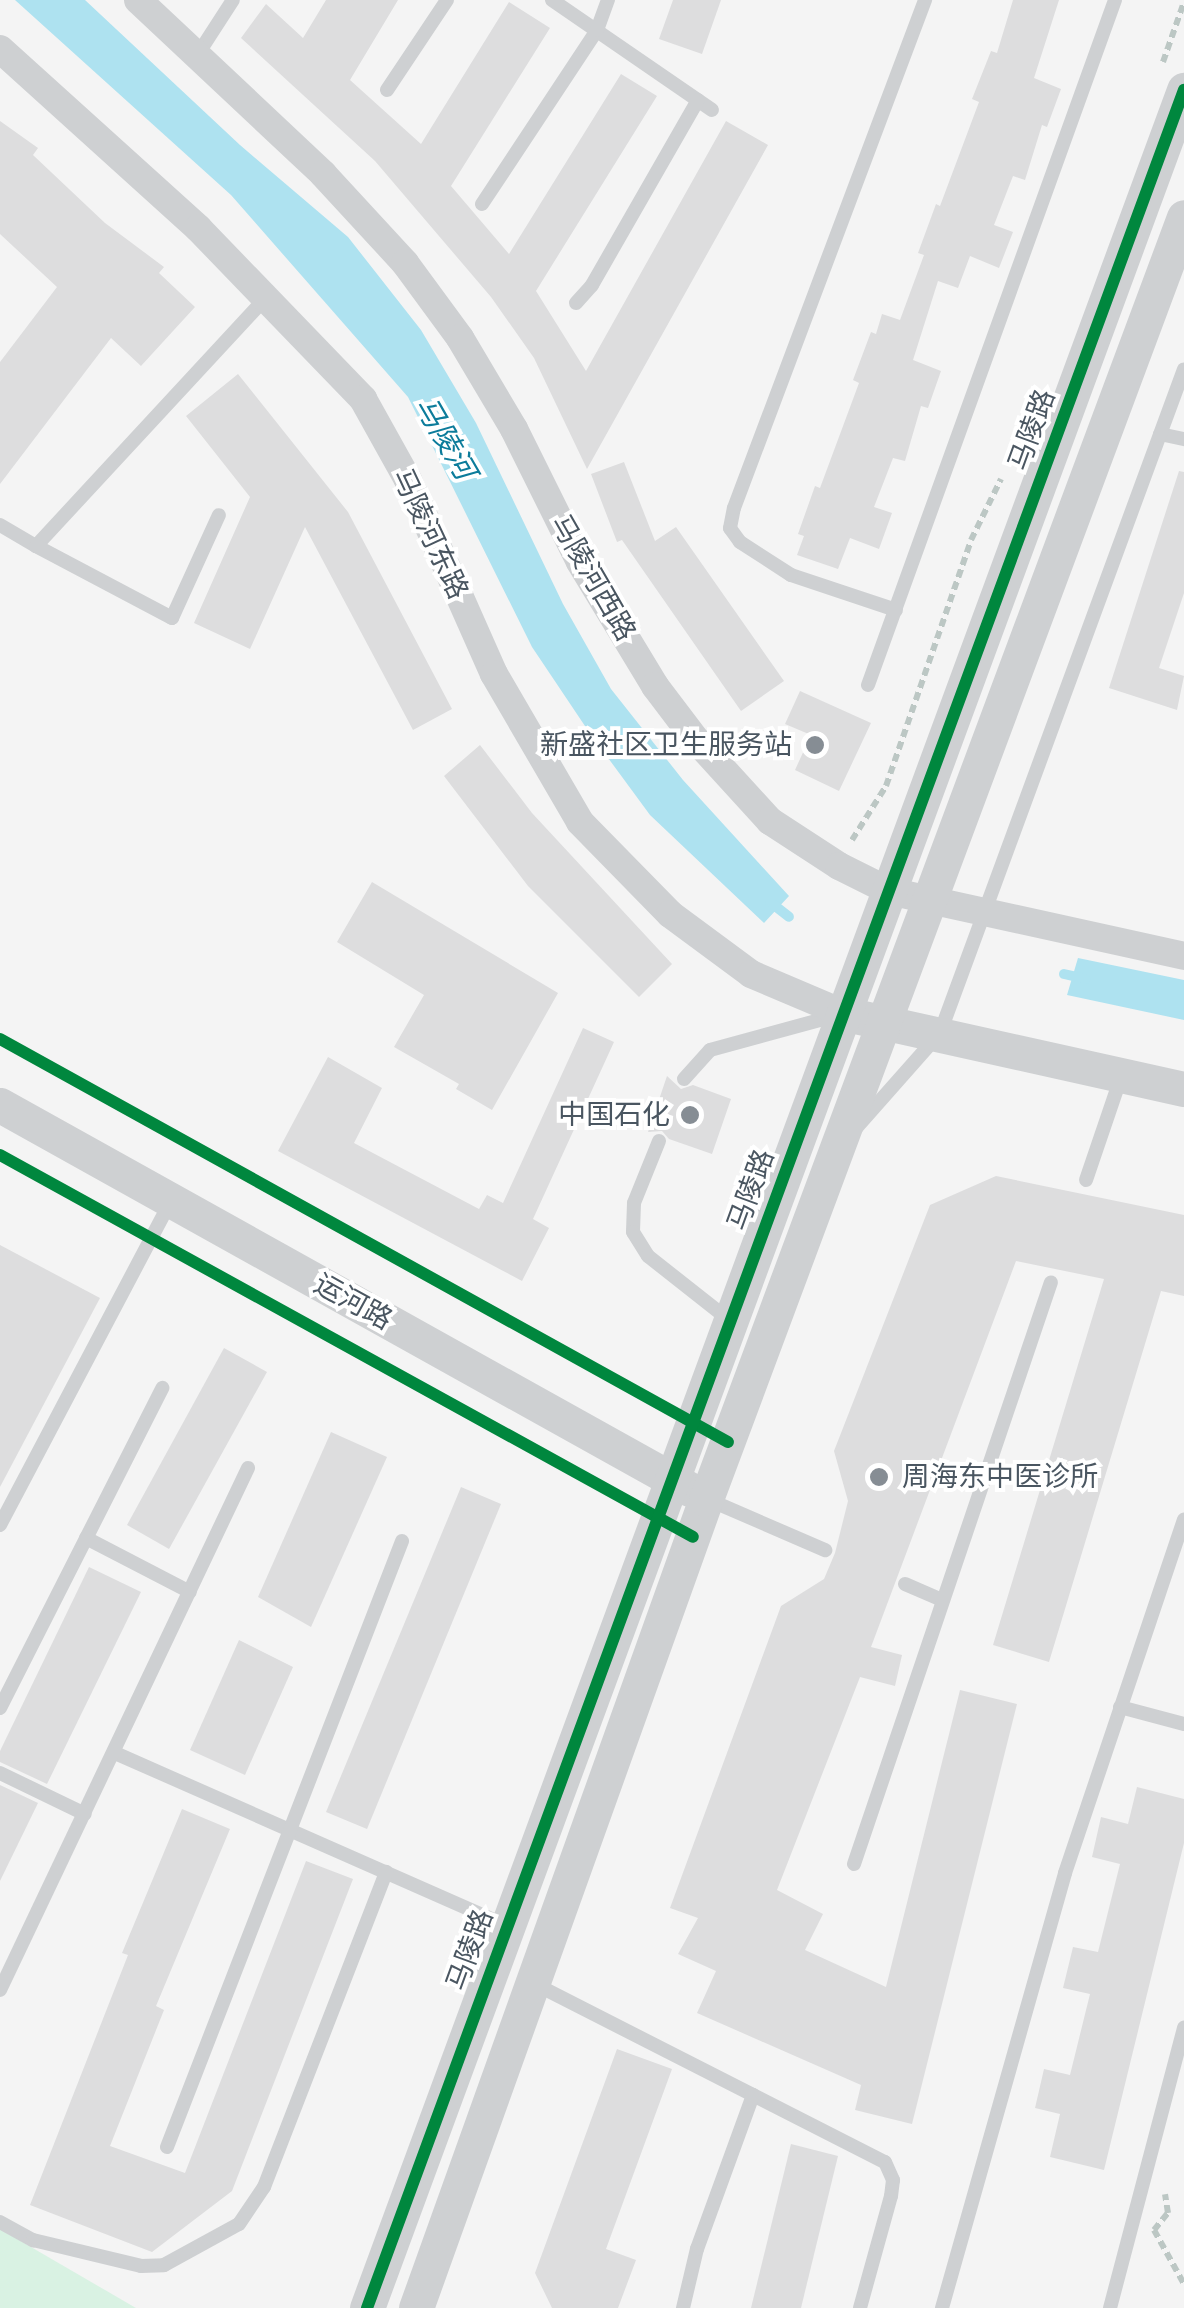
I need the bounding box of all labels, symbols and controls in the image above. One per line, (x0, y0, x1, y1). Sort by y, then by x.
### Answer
street label: 马陵路 (1002, 385, 1062, 475)
water label: 马陵河 (407, 390, 483, 486)
street label: 马陵河东路 (385, 463, 475, 605)
street label: 马陵河西路 (543, 509, 643, 647)
place label: 新盛社区卫生服务站 (540, 728, 792, 762)
marker: 新盛社区卫生服务站 (802, 732, 828, 758)
place label: 中国石化 (558, 1098, 670, 1132)
marker: 中国石化 (679, 1104, 701, 1126)
street label: 马陵路 (721, 1145, 781, 1235)
street label: 运河路 (308, 1267, 398, 1337)
place label: 周海东中医诊所 (902, 1460, 1098, 1494)
marker: 周海东中医诊所 (866, 1464, 892, 1490)
street label: 马陵路 (440, 1905, 500, 1995)

